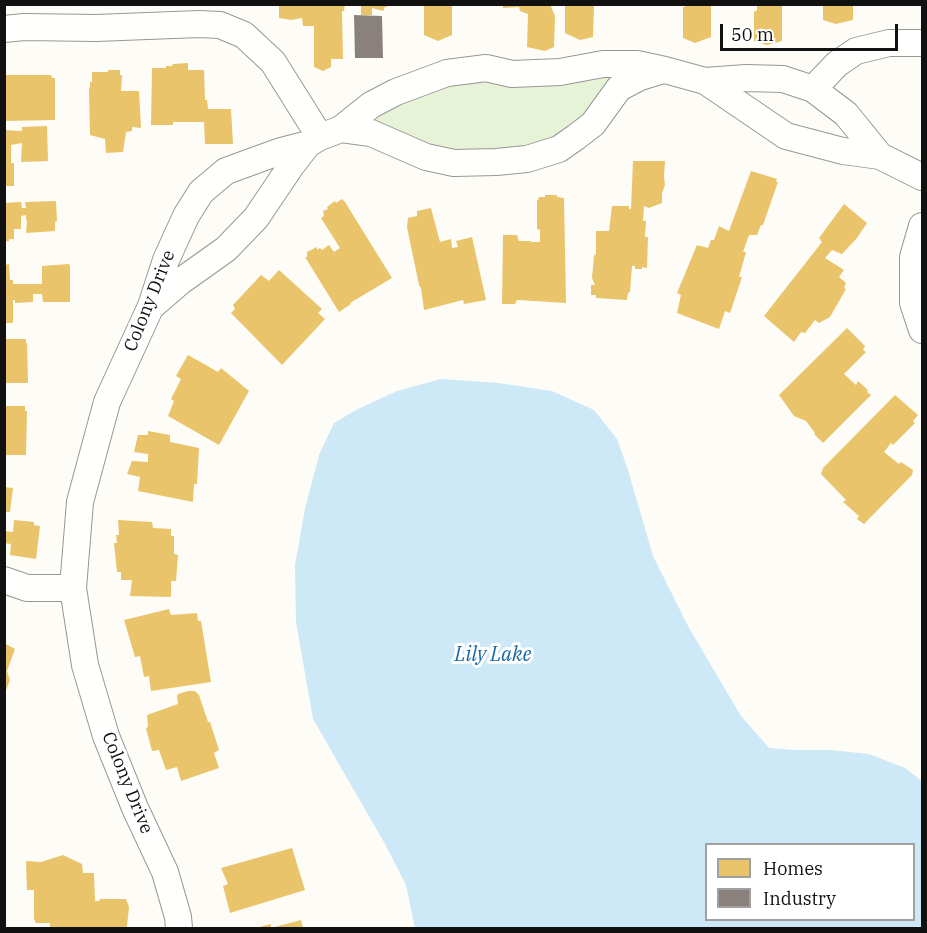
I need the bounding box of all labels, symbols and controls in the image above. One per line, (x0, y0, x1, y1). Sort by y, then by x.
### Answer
scale bar (723, 12, 902, 50)
text: 50 m (731, 23, 774, 46)
street label: Colony Drive (120, 247, 180, 355)
water label: Lily Lake (455, 643, 531, 667)
street label: Colony Drive (97, 729, 157, 837)
legend (705, 843, 915, 921)
text: Homes (763, 857, 823, 880)
text: Industry (763, 887, 836, 910)

